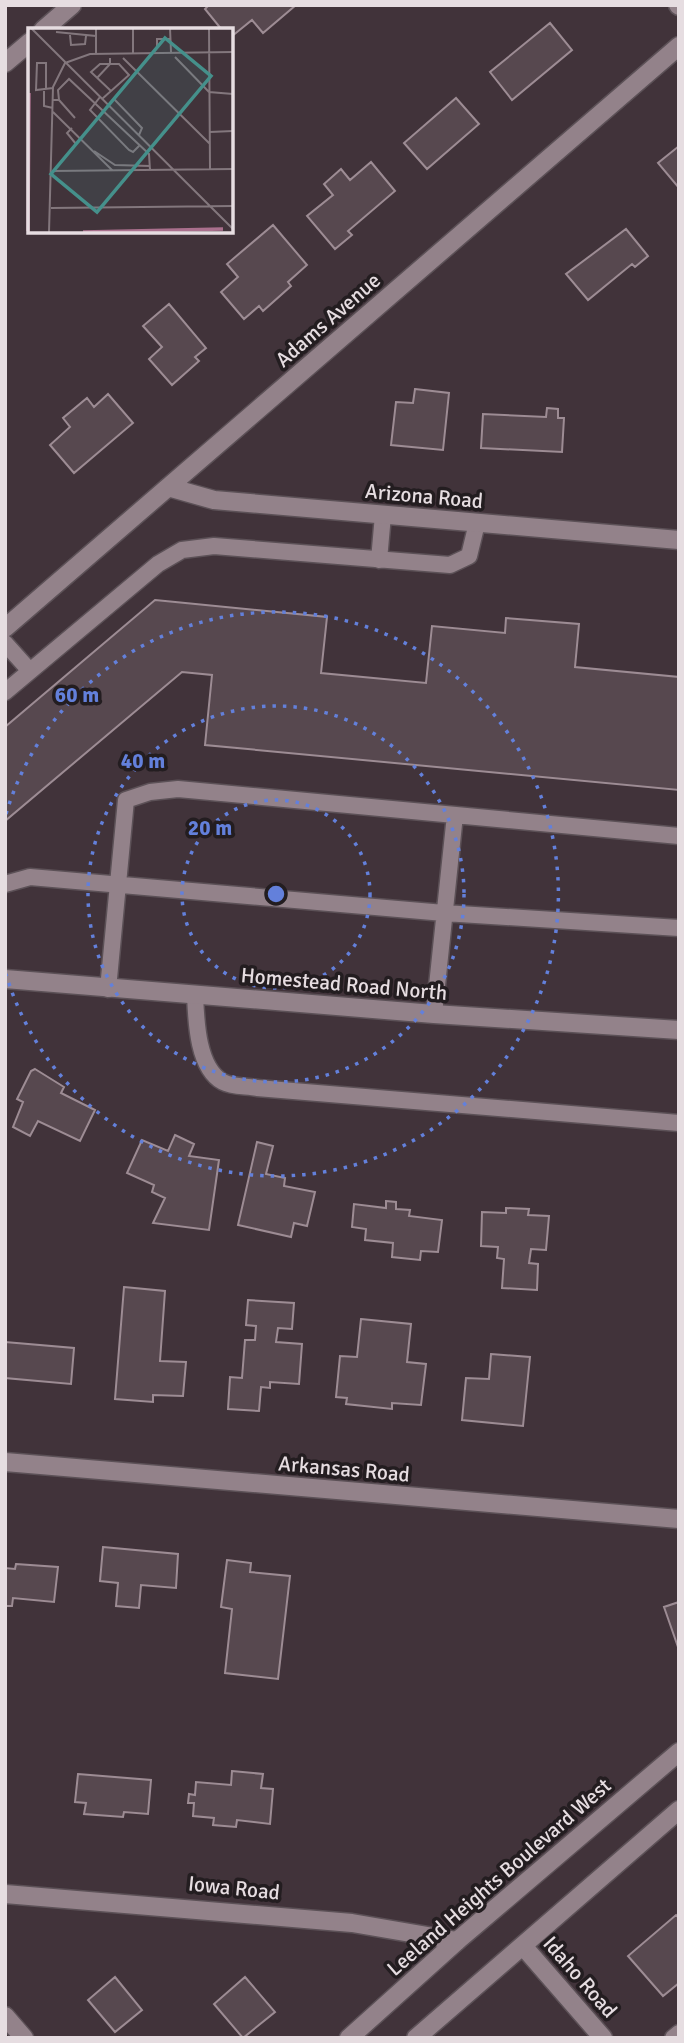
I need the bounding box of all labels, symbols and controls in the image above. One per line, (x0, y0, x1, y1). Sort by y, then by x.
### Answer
inset map (28, 28, 233, 233)
street label: Adams Avenue (270, 267, 386, 373)
street label: Arizona Road (364, 478, 484, 514)
text: 60 m (55, 682, 99, 708)
text: 40 m (121, 748, 165, 774)
text: 20 m (188, 815, 232, 841)
centre of rings (264, 882, 288, 906)
street label: Homestead Road North (240, 962, 448, 1006)
street label: Arkansas Road (277, 1450, 411, 1488)
street label: Leeland Heights Boulevard West (382, 1773, 616, 1981)
street label: Iowa Road (187, 1870, 281, 1906)
street label: Idaho Road (537, 1931, 623, 2023)

